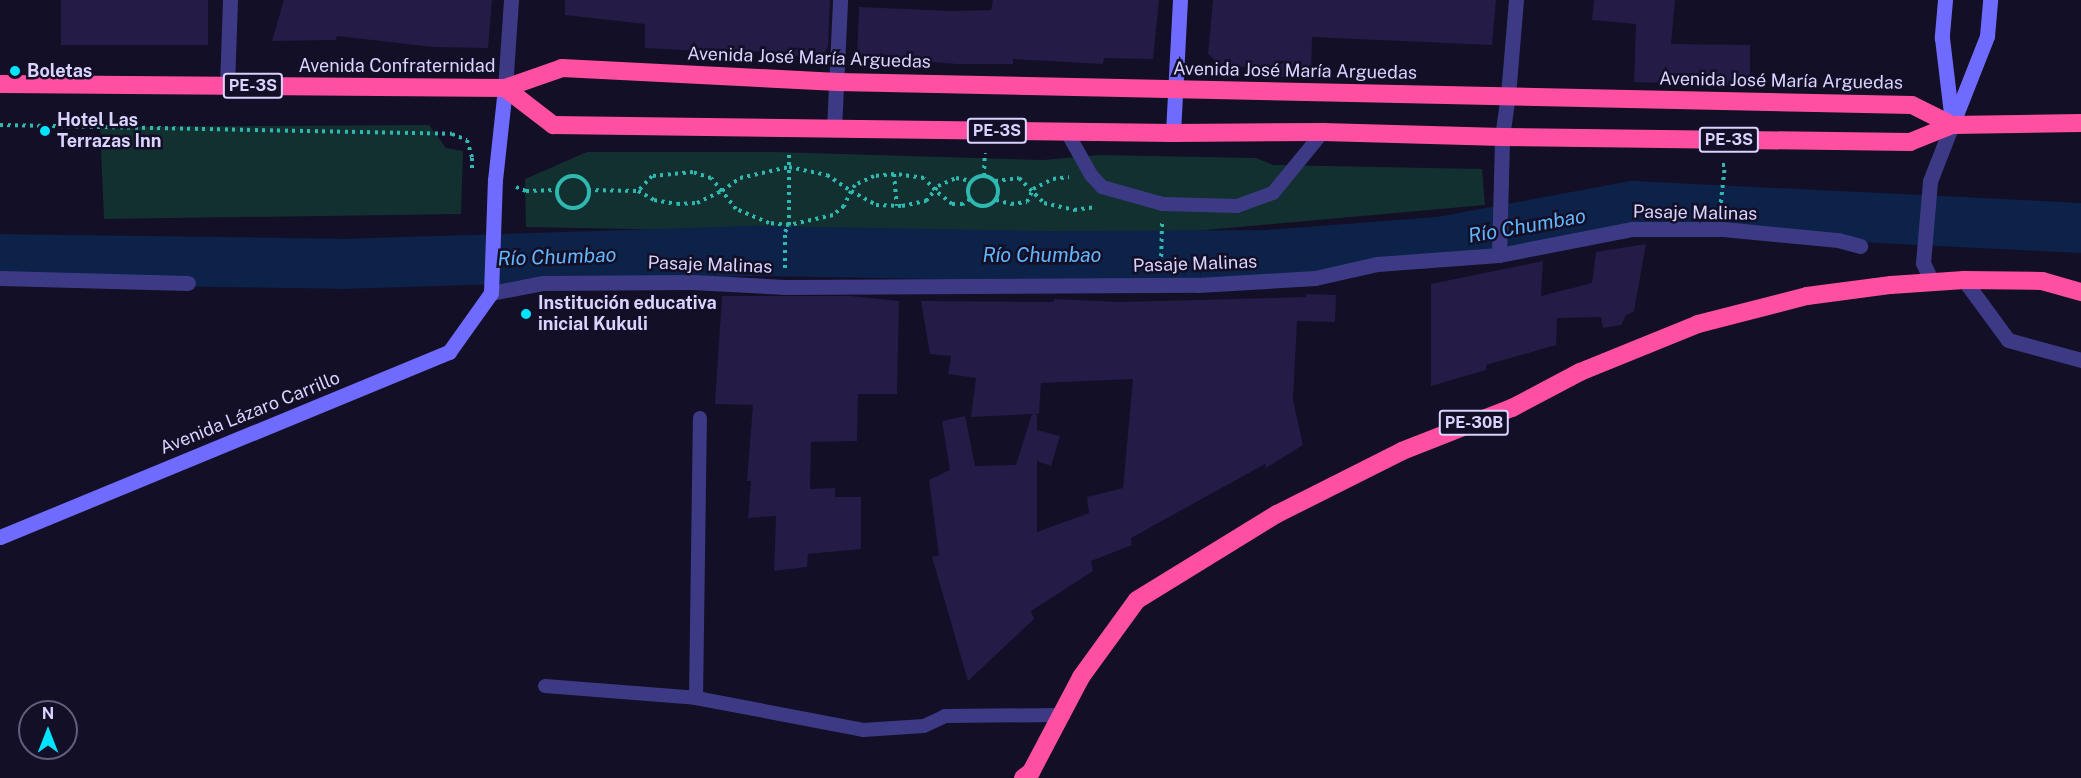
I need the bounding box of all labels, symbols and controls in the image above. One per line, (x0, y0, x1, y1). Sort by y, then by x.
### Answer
street label: Avenida José María Arguedas (687, 43, 931, 73)
street label: Avenida Confraternidad (299, 55, 495, 77)
street label: Avenida José María Arguedas (1173, 58, 1417, 84)
place label: Boletas (27, 60, 92, 82)
marker: Boletas (8, 64, 22, 78)
street label: Avenida José María Arguedas (1659, 68, 1903, 94)
road number: PE-3S (222, 73, 284, 99)
place label: Hotel Las Terrazas Inn (57, 110, 162, 152)
road number: PE-3S (966, 118, 1028, 144)
marker: Hotel Las Terrazas Inn (38, 124, 52, 138)
road number: PE-3S (1698, 127, 1760, 153)
street label: Pasaje Malinas (1633, 201, 1757, 225)
water label: Río Chumbao (1466, 204, 1588, 248)
water label: Río Chumbao (497, 243, 617, 271)
water label: Río Chumbao (982, 243, 1102, 267)
street label: Pasaje Malinas (1132, 251, 1258, 277)
street label: Pasaje Malinas (647, 252, 773, 278)
place label: Institución educativa inicial Kukuli (538, 293, 717, 336)
marker: Institución educativa inicial Kukuli (519, 307, 533, 321)
street label: Avenida Lázaro Carrillo (157, 367, 343, 459)
road number: PE-30B (1438, 410, 1510, 436)
north arrow (18, 700, 78, 760)
text: N (42, 704, 54, 723)

